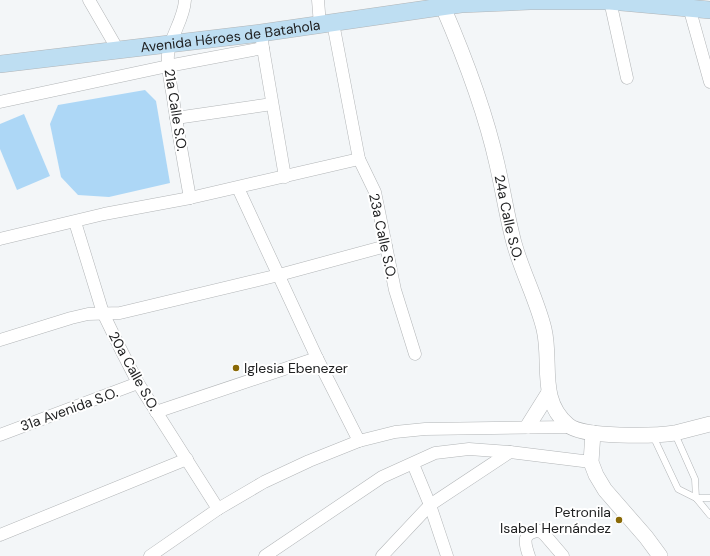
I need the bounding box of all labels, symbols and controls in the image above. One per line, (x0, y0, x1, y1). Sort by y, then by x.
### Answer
street label: Avenida Héroes de Batahola (139, 16, 321, 56)
street label: 21a Calle S.O. (161, 68, 191, 153)
street label: 24a Calle S.O. (491, 173, 528, 263)
street label: 23a Calle S.O. (365, 192, 401, 281)
street label: 20a Calle S.O. (105, 328, 163, 414)
place label: Iglesia Ebenezer (244, 359, 348, 377)
marker: Iglesia Ebenezer (231, 363, 241, 373)
street label: 31a Avenida S.O. (18, 383, 120, 435)
place label: Petronila Isabel Hernández (500, 503, 611, 537)
marker: Petronila Isabel Hernández (614, 515, 624, 525)

